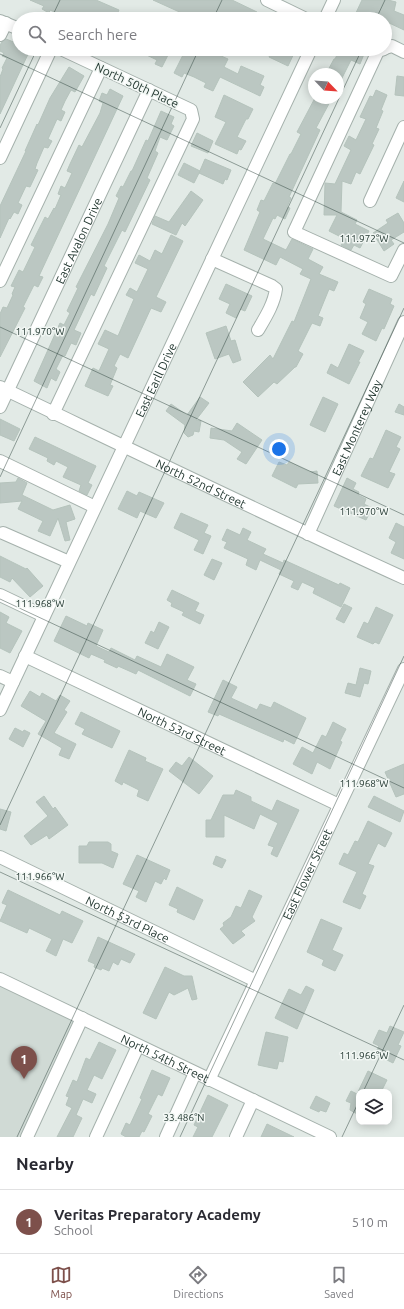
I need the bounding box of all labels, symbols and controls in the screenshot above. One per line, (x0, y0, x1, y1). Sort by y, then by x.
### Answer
search box (12, 12, 392, 56)
icon: search (26, 23, 48, 45)
text: Search here (58, 26, 137, 43)
street label: North 50th Place (93, 60, 181, 110)
north arrow (308, 68, 344, 104)
street label: East Avalon Drive (53, 195, 104, 286)
text: 111.972°W (340, 233, 388, 244)
text: 111.970°W (16, 326, 64, 337)
street label: East Earll Drive (132, 341, 178, 419)
street label: East Monterey Way (329, 377, 384, 477)
your location (269, 439, 289, 459)
street label: North 52nd Street (154, 456, 249, 510)
text: 111.970°W (340, 506, 388, 517)
text: 111.968°W (16, 598, 64, 609)
street label: North 53rd Street (136, 704, 229, 757)
text: 111.968°W (340, 778, 388, 789)
street label: East Flower Street (280, 826, 334, 921)
text: 111.966°W (16, 871, 64, 882)
street label: North 53rd Place (84, 893, 172, 945)
street label: North 54th Street (119, 1031, 211, 1085)
pin: 1 (11, 1046, 37, 1079)
text: 111.966°W (340, 1050, 388, 1061)
map controls (356, 1089, 392, 1125)
button: layers (356, 1089, 392, 1125)
text: 33.486°N (163, 1112, 205, 1123)
text: Nearby (16, 1154, 74, 1173)
text: Veritas Preparatory Academy (54, 1206, 261, 1223)
text: 1 (25, 1215, 33, 1229)
text: 510 m (352, 1215, 388, 1229)
text: School (54, 1223, 93, 1237)
tab: Map (50, 1264, 72, 1300)
tab: Directions (173, 1264, 224, 1300)
tab: Saved (324, 1264, 354, 1300)

